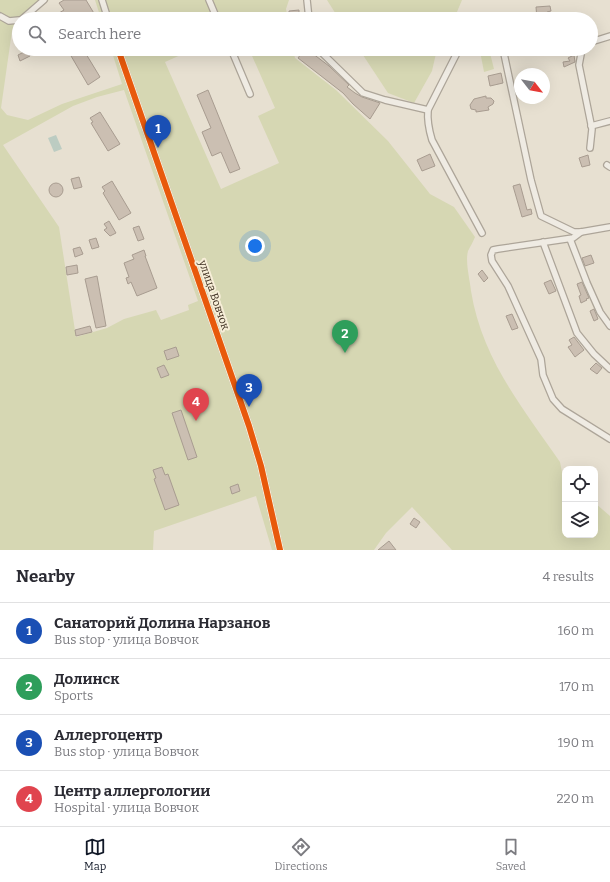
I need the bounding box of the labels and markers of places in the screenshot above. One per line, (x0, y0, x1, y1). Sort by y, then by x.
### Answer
pin: 1 (145, 115, 171, 148)
pin: 2 (332, 320, 358, 353)
pin: 3 (236, 374, 262, 407)
pin: 4 (183, 388, 209, 421)

